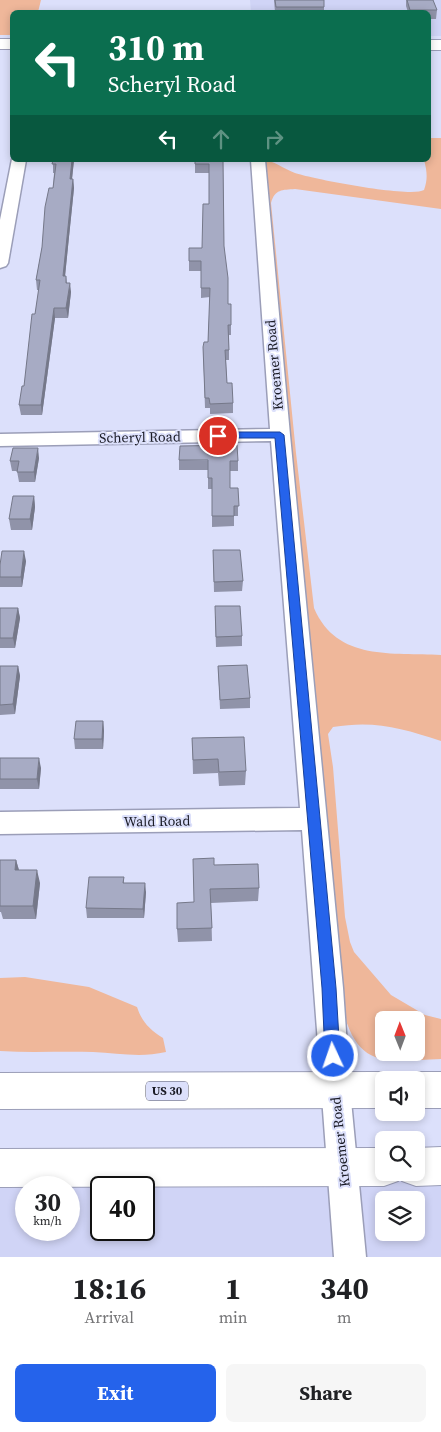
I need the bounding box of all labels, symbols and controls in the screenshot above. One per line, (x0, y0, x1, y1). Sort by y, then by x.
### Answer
text: 310 m (108, 24, 204, 72)
icon: left (25, 30, 90, 95)
text: Scheryl Road (108, 69, 236, 99)
icon: left (154, 125, 182, 153)
icon: ahead (207, 125, 235, 153)
icon: right (260, 125, 288, 153)
street label: Kroemer Road (260, 319, 288, 411)
pin (197, 415, 239, 457)
icon: arrive (204, 422, 232, 450)
street label: Scheryl Road (99, 426, 181, 448)
street label: Wald Road (123, 810, 191, 832)
north arrow (375, 1011, 425, 1061)
map controls (375, 1011, 425, 1241)
position arrow (306, 1029, 358, 1081)
button: sound (375, 1071, 425, 1121)
road number: US 30 (146, 1082, 188, 1100)
street label: Kroemer Road (325, 1096, 355, 1188)
button: search (375, 1131, 425, 1181)
speed limit sign: 40 (90, 1176, 155, 1241)
text: 30 (34, 1185, 61, 1219)
button: layers (375, 1191, 425, 1241)
text: km/h (33, 1213, 62, 1229)
text: 18:16 (72, 1268, 146, 1309)
text: 1 (225, 1268, 241, 1309)
text: 340 (320, 1268, 369, 1309)
text: Arrival (85, 1306, 134, 1328)
text: min (219, 1306, 248, 1328)
text: m (337, 1306, 351, 1328)
button: Exit (15, 1364, 216, 1422)
button: Share (226, 1364, 426, 1422)

